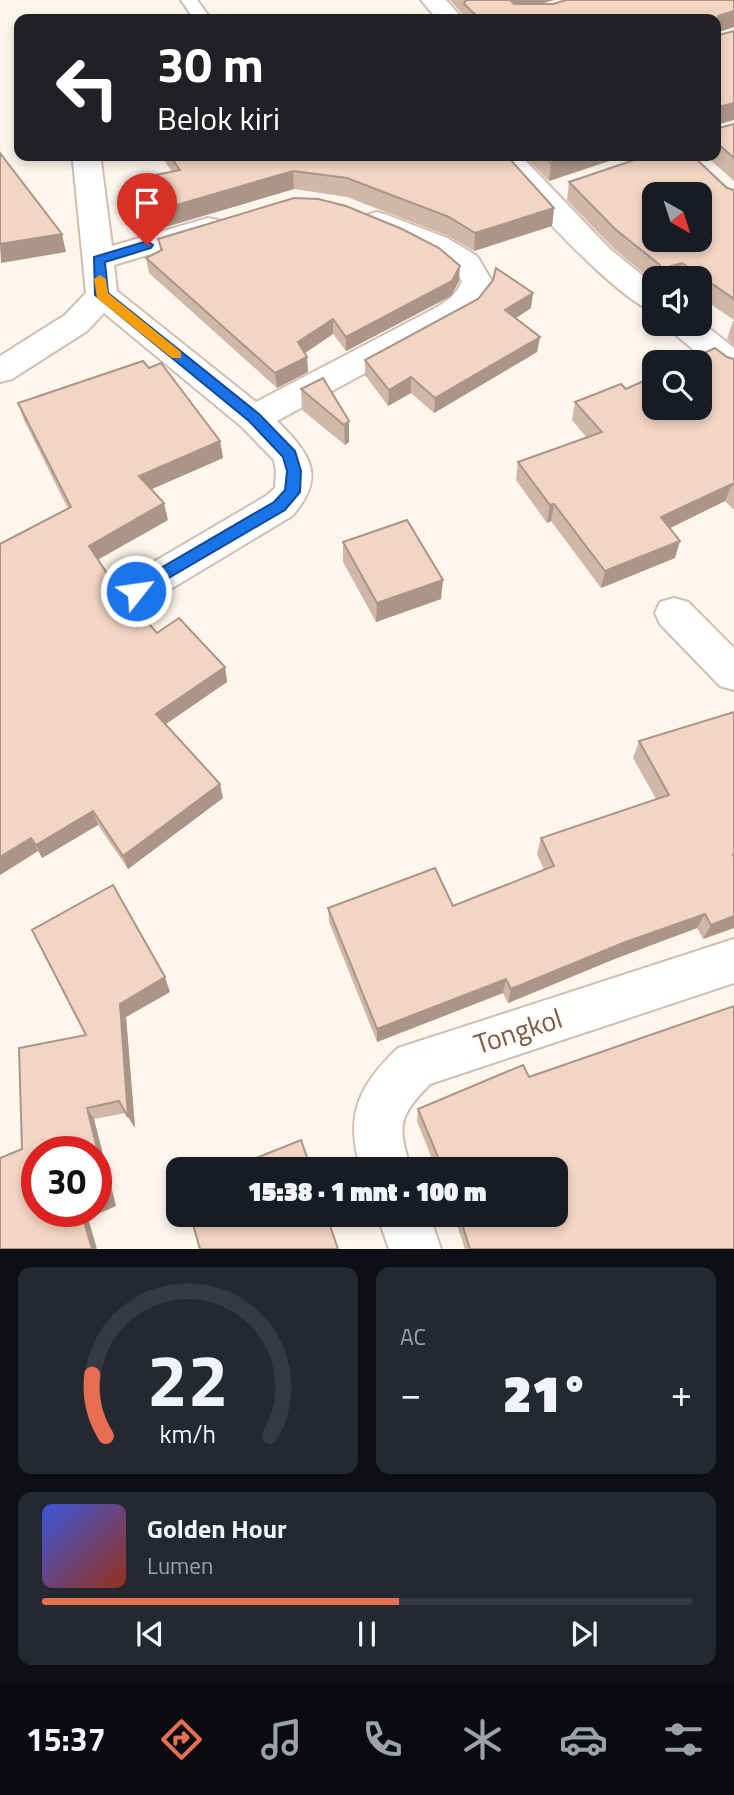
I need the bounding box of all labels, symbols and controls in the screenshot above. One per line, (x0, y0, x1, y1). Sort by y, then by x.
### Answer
text: 30 m (157, 26, 264, 101)
icon: left (42, 42, 133, 133)
text: Belok kiri (157, 94, 280, 142)
pin (117, 173, 177, 245)
north arrow (642, 182, 712, 252)
map controls (642, 182, 712, 420)
icon: arrive (128, 184, 166, 222)
button: sound (642, 266, 712, 336)
button: search (642, 350, 712, 420)
position arrow (99, 554, 173, 628)
street label: Tongkol (468, 996, 568, 1065)
speed limit sign: 30 (21, 1136, 112, 1227)
text: 15:38 · 1 mnt · 100 m (248, 1172, 486, 1211)
text: AC (400, 1319, 426, 1354)
text: 22 (147, 1325, 229, 1435)
text: 21° (503, 1353, 589, 1432)
text: − (400, 1364, 421, 1422)
text: + (671, 1364, 692, 1422)
text: km/h (160, 1415, 216, 1453)
text: Golden Hour (147, 1509, 287, 1548)
text: Lumen (147, 1548, 213, 1583)
icon: previous (131, 1615, 169, 1653)
icon: pause (348, 1615, 386, 1653)
icon: next (565, 1615, 603, 1653)
text: 15:37 (26, 1715, 106, 1763)
icon: directions (157, 1715, 206, 1764)
icon: music (257, 1715, 306, 1764)
icon: phone (358, 1715, 407, 1764)
icon: climate (458, 1715, 507, 1764)
icon: car (559, 1715, 608, 1764)
icon: filters (659, 1715, 708, 1764)

